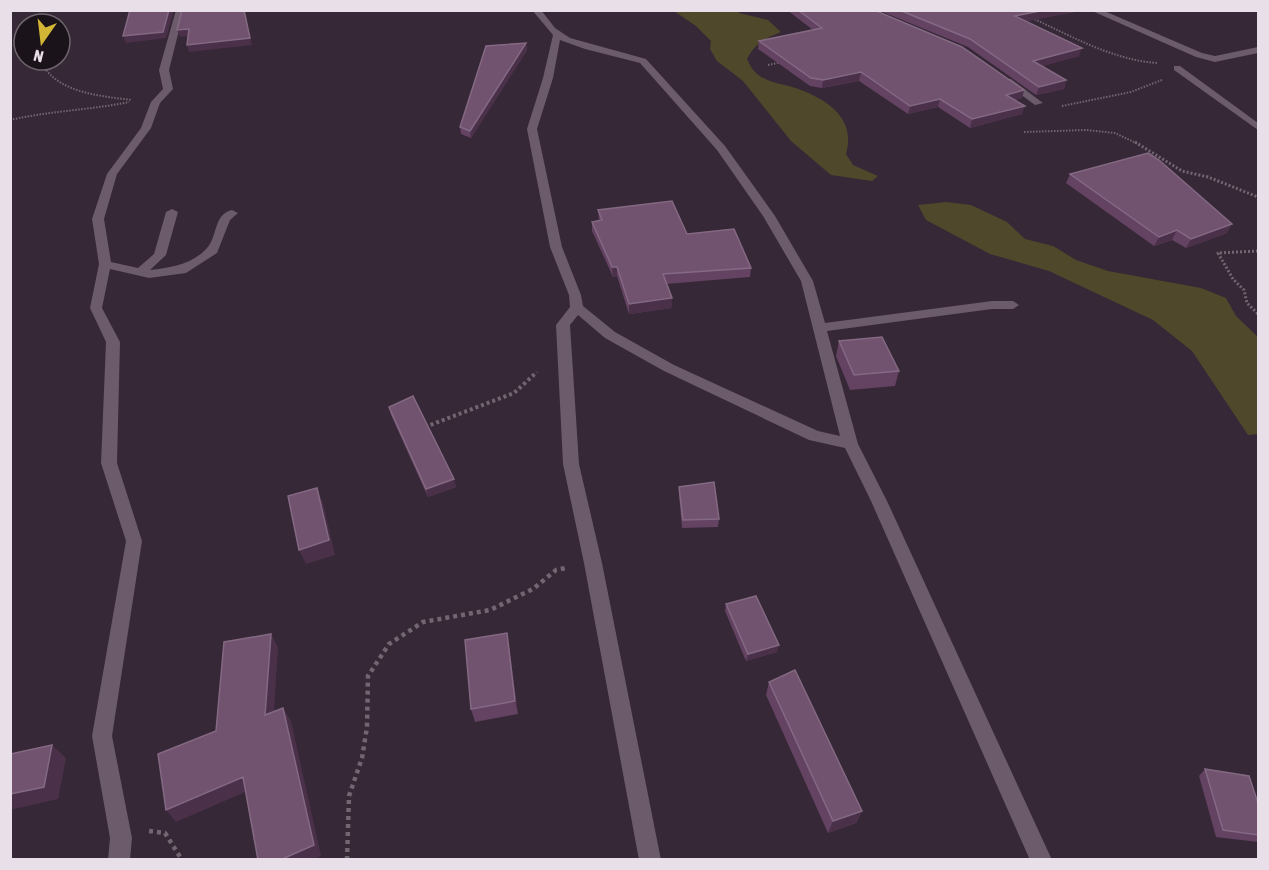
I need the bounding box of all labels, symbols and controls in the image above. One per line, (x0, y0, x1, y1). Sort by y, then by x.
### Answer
north arrow (12, 12, 72, 72)
text: N (32, 47, 45, 66)

